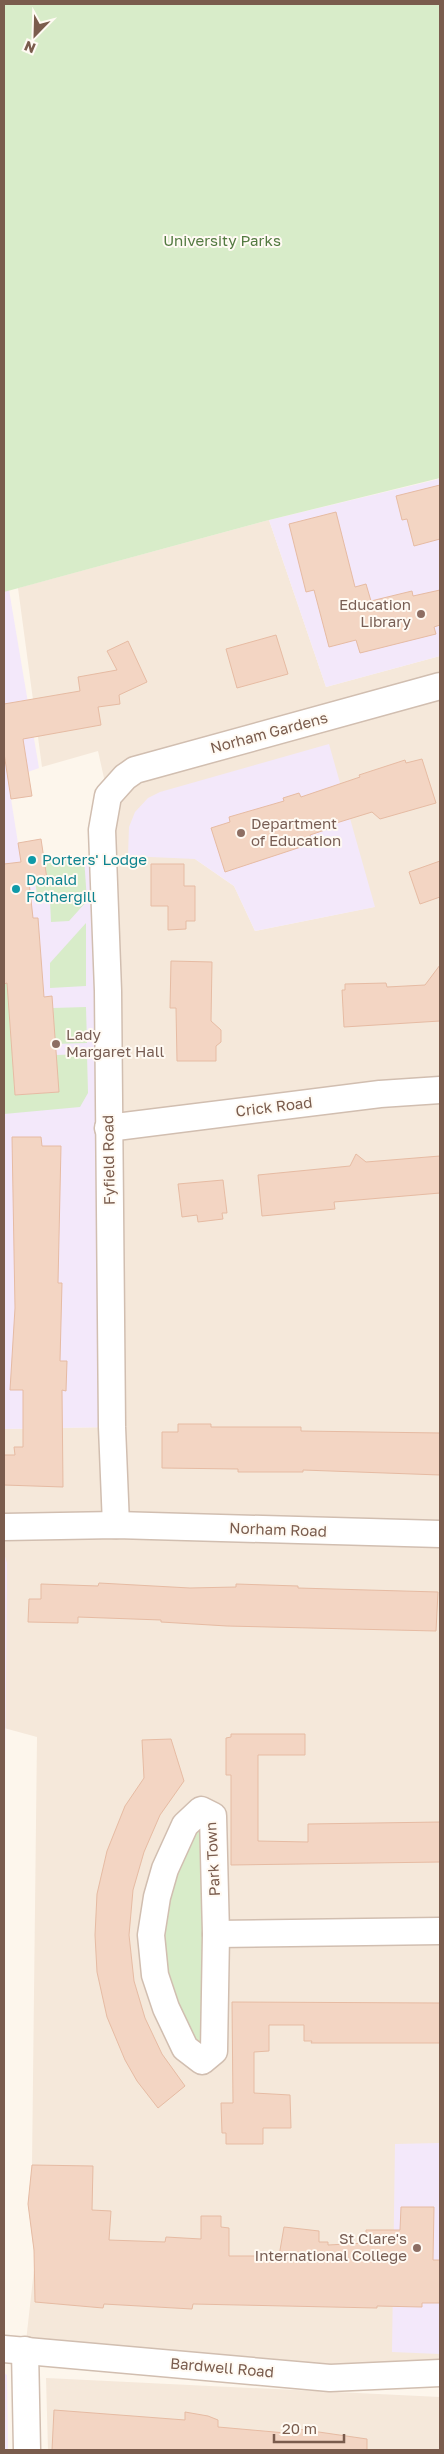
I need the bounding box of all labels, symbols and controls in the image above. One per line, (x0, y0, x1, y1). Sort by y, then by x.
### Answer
north arrow (10, 10, 60, 60)
text: N (22, 38, 38, 57)
park label: University Parks (163, 231, 281, 249)
place label: Education Library (339, 595, 412, 630)
marker: Education Library (415, 608, 427, 620)
street label: Norham Gardens (208, 708, 329, 756)
place label: Department of Education (251, 814, 341, 849)
marker: Department of Education (235, 827, 247, 839)
place label: Porters' Lodge (42, 850, 147, 868)
marker: Porters' Lodge (26, 854, 38, 866)
place label: Donald Fothergill (26, 870, 96, 905)
marker: Donald Fothergill (10, 883, 22, 895)
place label: Lady Margaret Hall (66, 1025, 165, 1060)
marker: Lady Margaret Hall (50, 1038, 62, 1050)
street label: Crick Road (234, 1092, 313, 1120)
street label: Fyfield Road (98, 1115, 118, 1205)
street label: Norham Road (229, 1518, 327, 1540)
street label: Park Town (201, 1821, 223, 1897)
place label: St Clare's International College (255, 2229, 407, 2264)
marker: St Clare's International College (411, 2242, 423, 2254)
street label: Bardwell Road (169, 2353, 275, 2381)
scale bar (274, 2412, 344, 2444)
text: 20 m (282, 2419, 317, 2437)

